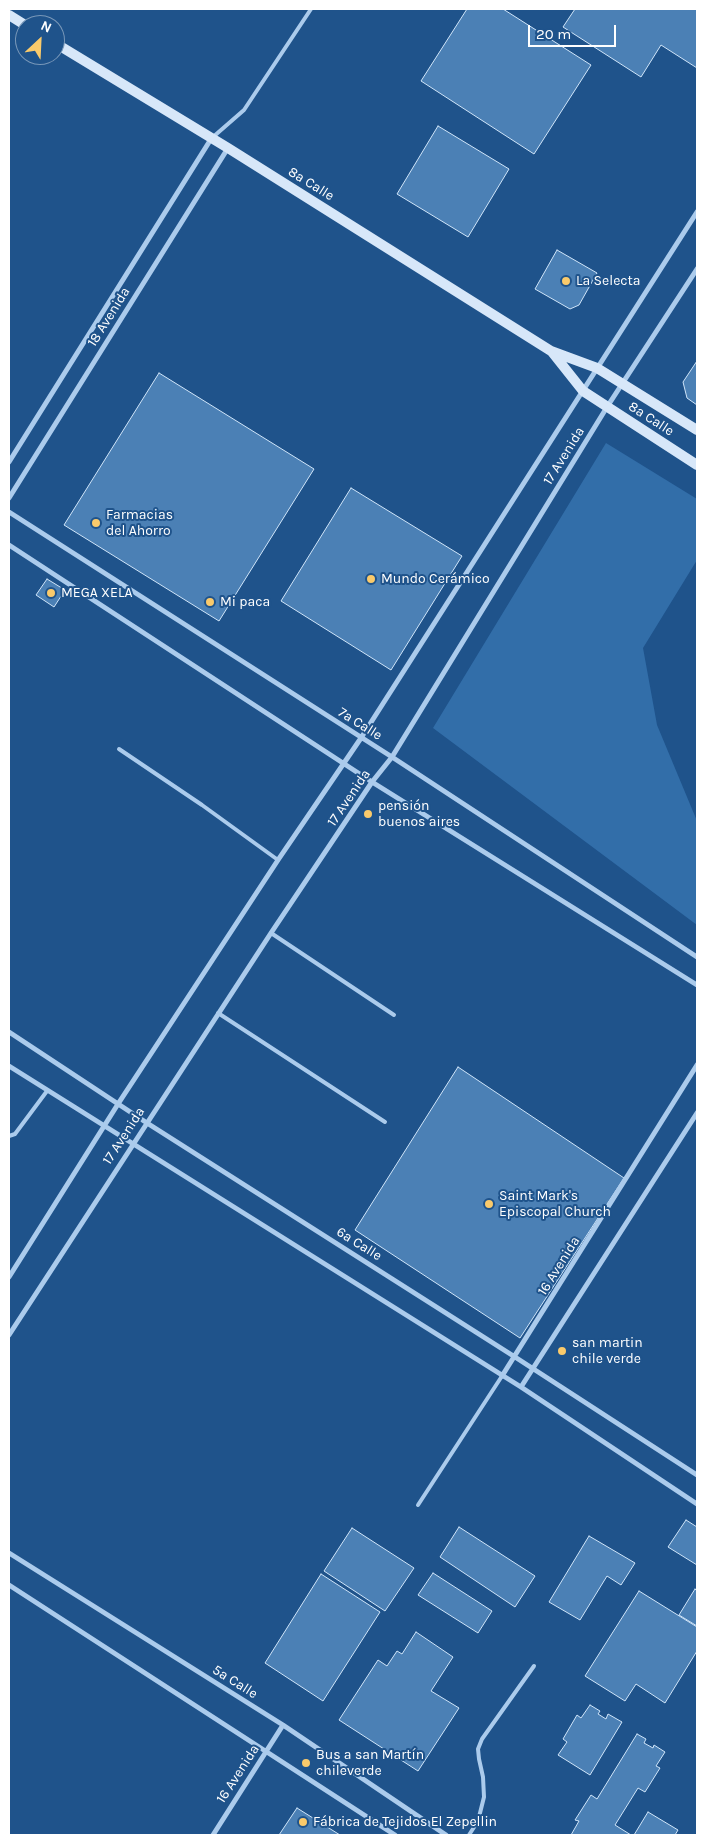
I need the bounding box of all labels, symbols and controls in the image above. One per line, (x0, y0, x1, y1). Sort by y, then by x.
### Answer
north arrow (15, 15, 65, 65)
scale bar (531, 15, 618, 47)
text: N (38, 17, 54, 37)
text: 20 m (536, 25, 571, 43)
street label: 8a Calle (285, 163, 337, 205)
place label: La Selecta (576, 273, 641, 289)
marker: La Selecta (560, 275, 572, 287)
street label: 18 Avenida (84, 284, 134, 350)
street label: 8a Calle (625, 398, 677, 440)
street label: 17 Avenida (540, 424, 588, 488)
place label: Farmacias del Ahorro (106, 507, 173, 540)
marker: Farmacias del Ahorro (90, 517, 102, 529)
place label: Mundo Cerámico (381, 571, 490, 587)
marker: Mundo Cerámico (365, 573, 377, 585)
place label: MEGA XELA (61, 585, 133, 601)
marker: MEGA XELA (45, 587, 57, 599)
place label: Mi paca (220, 594, 270, 610)
marker: Mi paca (204, 596, 216, 608)
street label: 7a Calle (335, 704, 385, 744)
street label: 17 Avenida (324, 766, 374, 830)
place label: pensión buenos aires (378, 798, 460, 830)
marker: pensión buenos aires (362, 808, 374, 820)
street label: 17 Avenida (99, 1104, 149, 1168)
place label: Saint Mark's Episcopal Church (499, 1188, 611, 1220)
marker: Saint Mark's Episcopal Church (483, 1198, 495, 1210)
street label: 6a Calle (333, 1224, 385, 1264)
street label: 16 Avenida (534, 1233, 584, 1299)
place label: san martin chile verde (572, 1335, 643, 1368)
marker: san martin chile verde (556, 1345, 568, 1357)
street label: 5a Calle (209, 1662, 261, 1702)
street label: 16 Avenida (213, 1742, 263, 1806)
place label: Bus a san Martín chileverde (316, 1747, 424, 1780)
marker: Bus a san Martín chileverde (300, 1757, 312, 1769)
place label: Fábrica de Tejidos El Zepellin (313, 1814, 497, 1830)
marker: Fábrica de Tejidos El Zepellin (297, 1816, 309, 1828)

